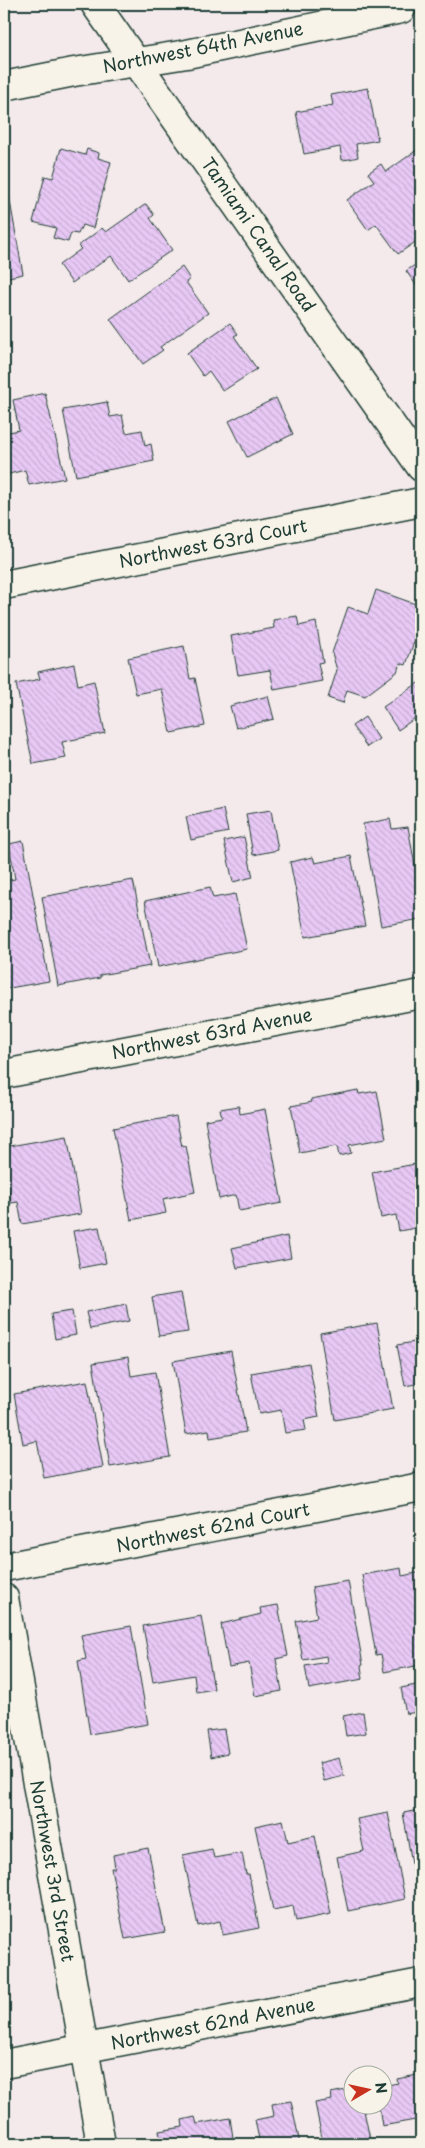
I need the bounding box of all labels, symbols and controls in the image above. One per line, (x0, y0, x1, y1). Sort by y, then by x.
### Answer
street label: Northwest 64th Avenue (100, 14, 305, 79)
street label: Tamiami Canal Road (196, 151, 323, 317)
street label: Northwest 63rd Court (116, 511, 309, 574)
street label: Northwest 63rd Avenue (109, 1000, 314, 1065)
street label: Northwest 62nd Court (114, 1495, 312, 1559)
street label: Northwest 3rd Street (24, 1778, 83, 1964)
street label: Northwest 62nd Avenue (108, 1989, 317, 2056)
north arrow (342, 2066, 392, 2116)
text: N (370, 2081, 393, 2095)

